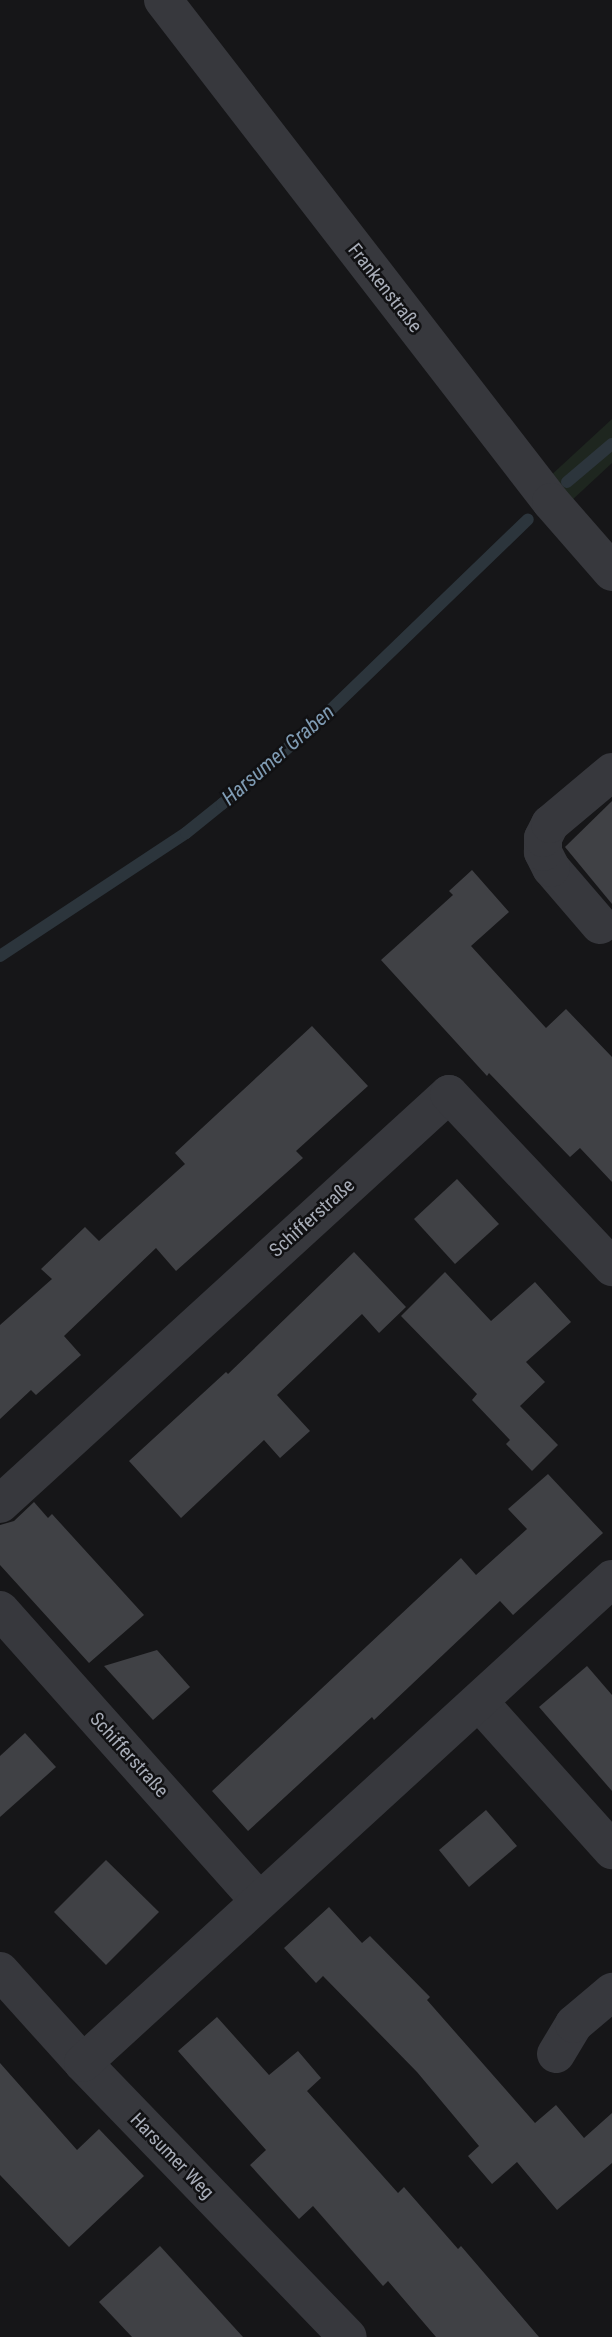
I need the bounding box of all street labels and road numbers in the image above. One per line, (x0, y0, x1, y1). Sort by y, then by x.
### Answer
street label: Frankenstraße (343, 239, 427, 337)
street label: Schifferstraße (265, 1174, 359, 1262)
street label: Schifferstraße (85, 1708, 173, 1802)
street label: Harsumer Weg (125, 2108, 219, 2204)

